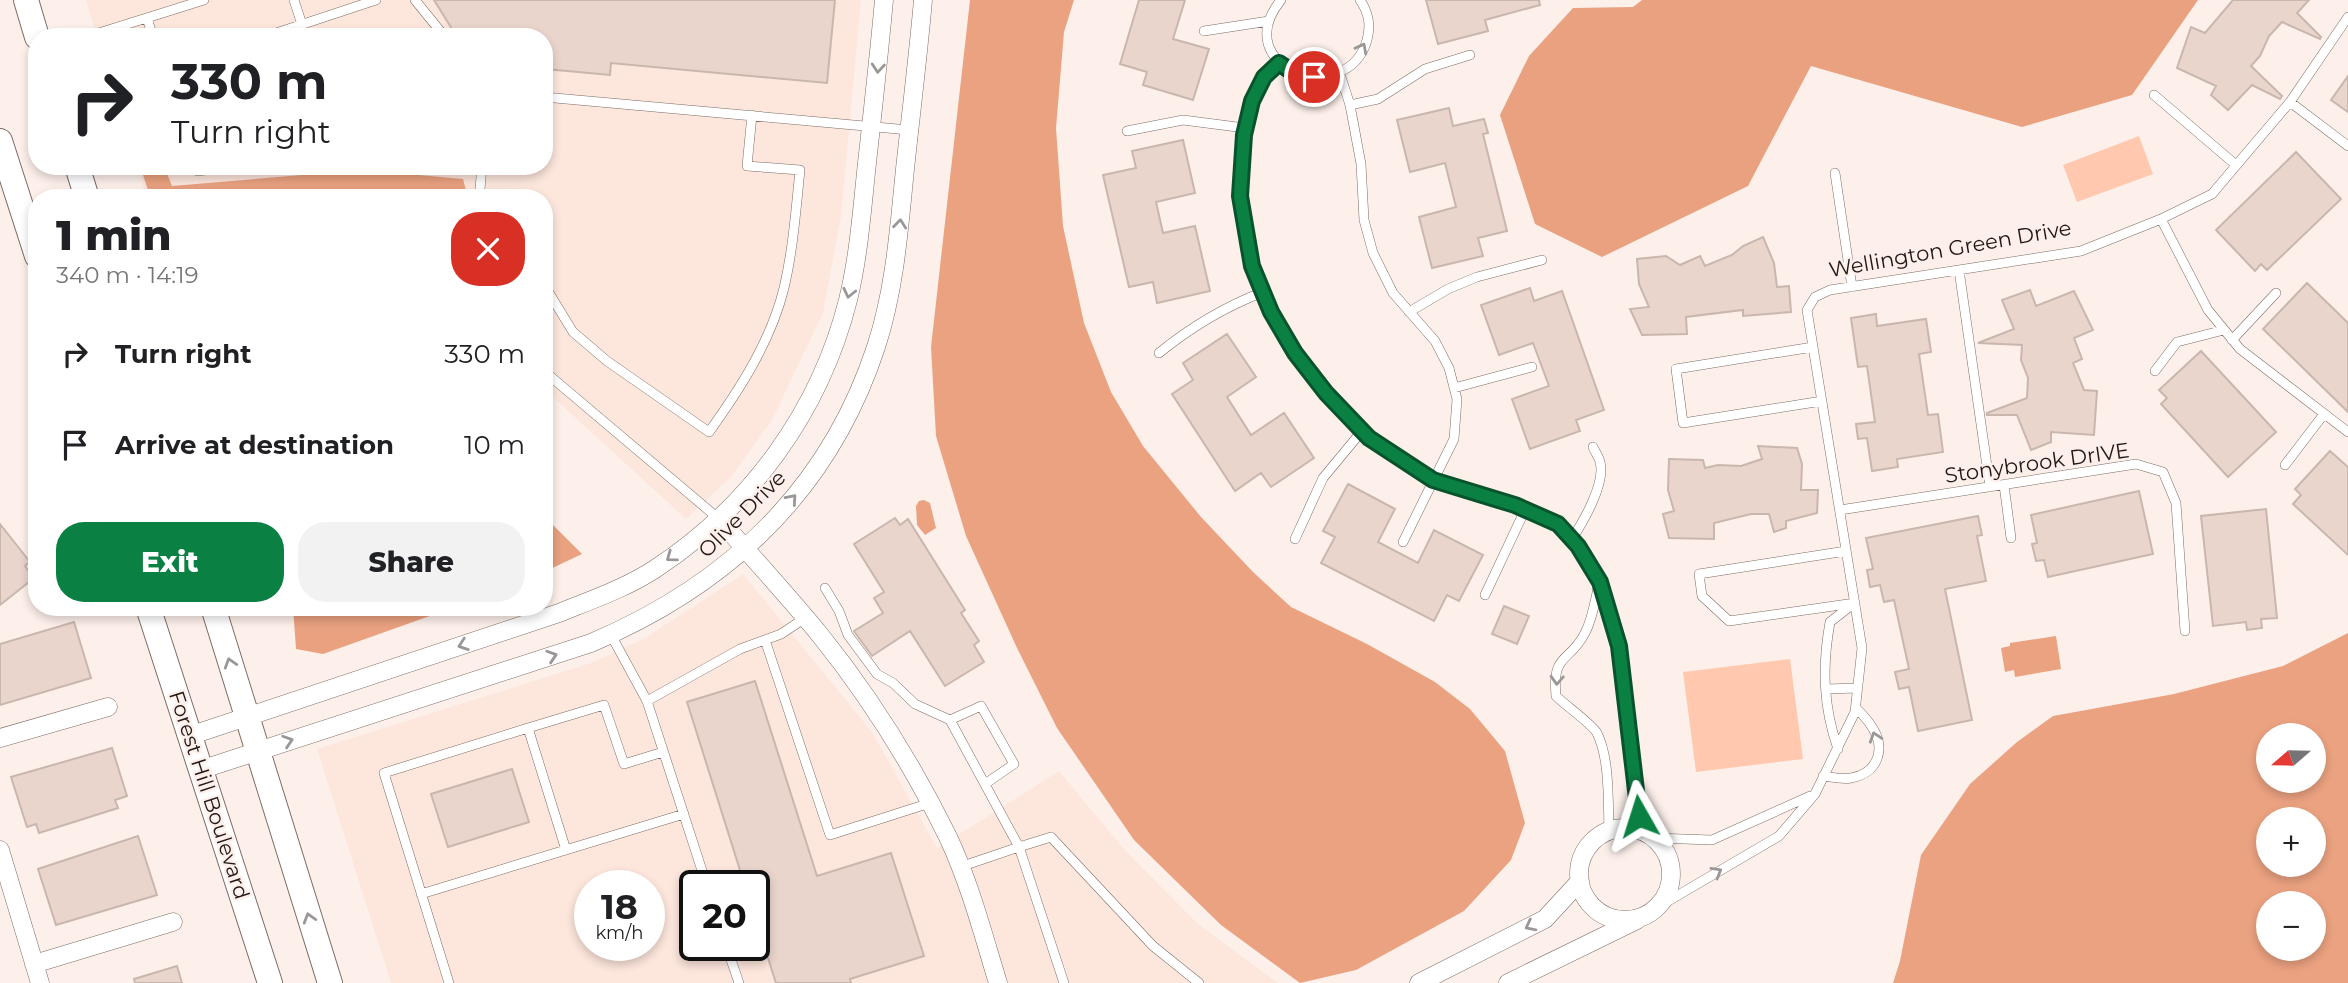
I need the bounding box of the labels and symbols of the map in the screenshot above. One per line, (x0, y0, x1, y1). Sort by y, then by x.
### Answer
one-way arrow (1354, 42, 1367, 55)
pin (1284, 47, 1344, 107)
one-way arrow (871, 63, 886, 74)
street label: Wellington Green Drive (1827, 215, 2073, 282)
one-way arrow (892, 218, 907, 229)
one-way arrow (843, 287, 857, 299)
street label: Stonybrook DrIVE (1943, 437, 2131, 488)
street label: Olive Drive (693, 465, 791, 563)
one-way arrow (784, 494, 796, 507)
one-way arrow (666, 548, 679, 561)
one-way arrow (457, 637, 469, 651)
one-way arrow (545, 650, 557, 664)
one-way arrow (223, 657, 238, 669)
one-way arrow (1549, 675, 1564, 686)
street label: Forest Hill Boulevard (164, 687, 255, 902)
north arrow (2256, 723, 2326, 793)
one-way arrow (1869, 732, 1884, 744)
one-way arrow (282, 735, 294, 749)
position arrow (1602, 779, 1676, 853)
one-way arrow (1709, 867, 1722, 880)
speed limit sign: 20 (679, 870, 770, 961)
one-way arrow (303, 912, 318, 924)
one-way arrow (1525, 918, 1537, 932)

